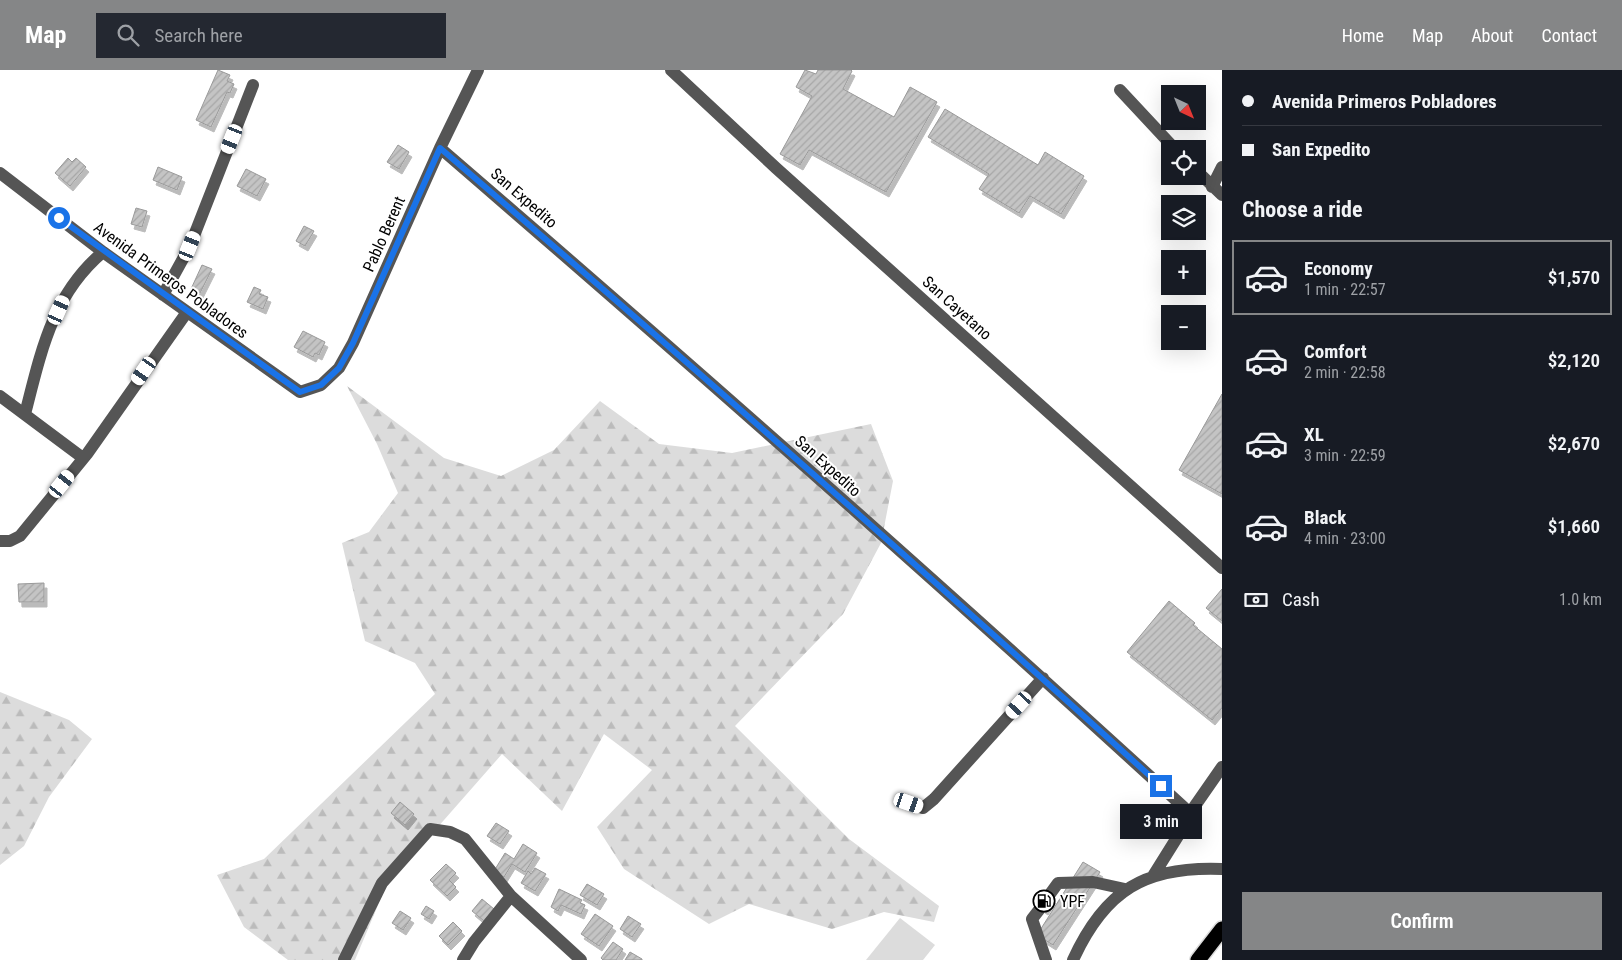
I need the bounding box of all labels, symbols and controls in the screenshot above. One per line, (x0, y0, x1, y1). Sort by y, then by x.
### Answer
search box (96, 13, 446, 58)
text: Map (25, 21, 66, 49)
icon: search (114, 21, 142, 49)
text: Search here (154, 24, 243, 47)
text: Home (1342, 25, 1384, 46)
text: Map (1412, 25, 1443, 46)
text: About (1471, 25, 1513, 46)
text: Contact (1541, 25, 1597, 46)
north arrow (1161, 85, 1206, 130)
map controls (1161, 85, 1206, 350)
text: Avenida Primeros Pobladores (1272, 90, 1497, 113)
car (219, 122, 244, 156)
text: San Expedito (1272, 138, 1371, 161)
button: locate (1161, 140, 1206, 185)
street label: San Expedito (487, 164, 561, 232)
street label: Pablo Berent (359, 193, 409, 275)
button: layers (1161, 195, 1206, 240)
text: Choose a ride (1242, 197, 1363, 222)
route start (48, 207, 70, 229)
street label: Avenida Primeros Pobladores (90, 218, 252, 342)
car (177, 229, 202, 263)
button: + (1161, 250, 1206, 295)
icon: car (1244, 255, 1289, 300)
text: Economy (1304, 257, 1373, 280)
text: $1,570 (1548, 266, 1600, 289)
street label: San Cayetano (919, 272, 995, 344)
text: 1 min · 22:57 (1304, 280, 1386, 299)
car (46, 293, 71, 327)
button: − (1161, 305, 1206, 350)
icon: car (1244, 338, 1289, 383)
text: Comfort (1304, 340, 1367, 363)
text: $2,120 (1548, 349, 1600, 372)
car (129, 354, 158, 388)
text: 2 min · 22:58 (1304, 363, 1386, 382)
icon: car (1244, 421, 1289, 466)
text: XL (1304, 423, 1324, 446)
street label: San Expedito (791, 432, 865, 500)
text: $2,670 (1548, 432, 1600, 455)
text: 3 min · 22:59 (1304, 446, 1386, 465)
car (46, 468, 77, 500)
icon: car (1244, 504, 1289, 549)
text: Black (1304, 506, 1346, 529)
text: $1,660 (1548, 515, 1600, 538)
text: 4 min · 23:00 (1304, 529, 1386, 548)
icon: cash (1242, 586, 1270, 614)
text: Cash (1282, 588, 1320, 611)
text: 1.0 km (1559, 590, 1602, 609)
car (1003, 689, 1034, 721)
route end (1150, 775, 1172, 797)
car (892, 791, 925, 815)
callout: 3 min (1120, 804, 1202, 838)
text: 3 min (1143, 812, 1179, 831)
fuel station icon: YPF (1032, 889, 1056, 913)
place label: YPF (1060, 892, 1085, 911)
button: Confirm (1242, 892, 1602, 950)

